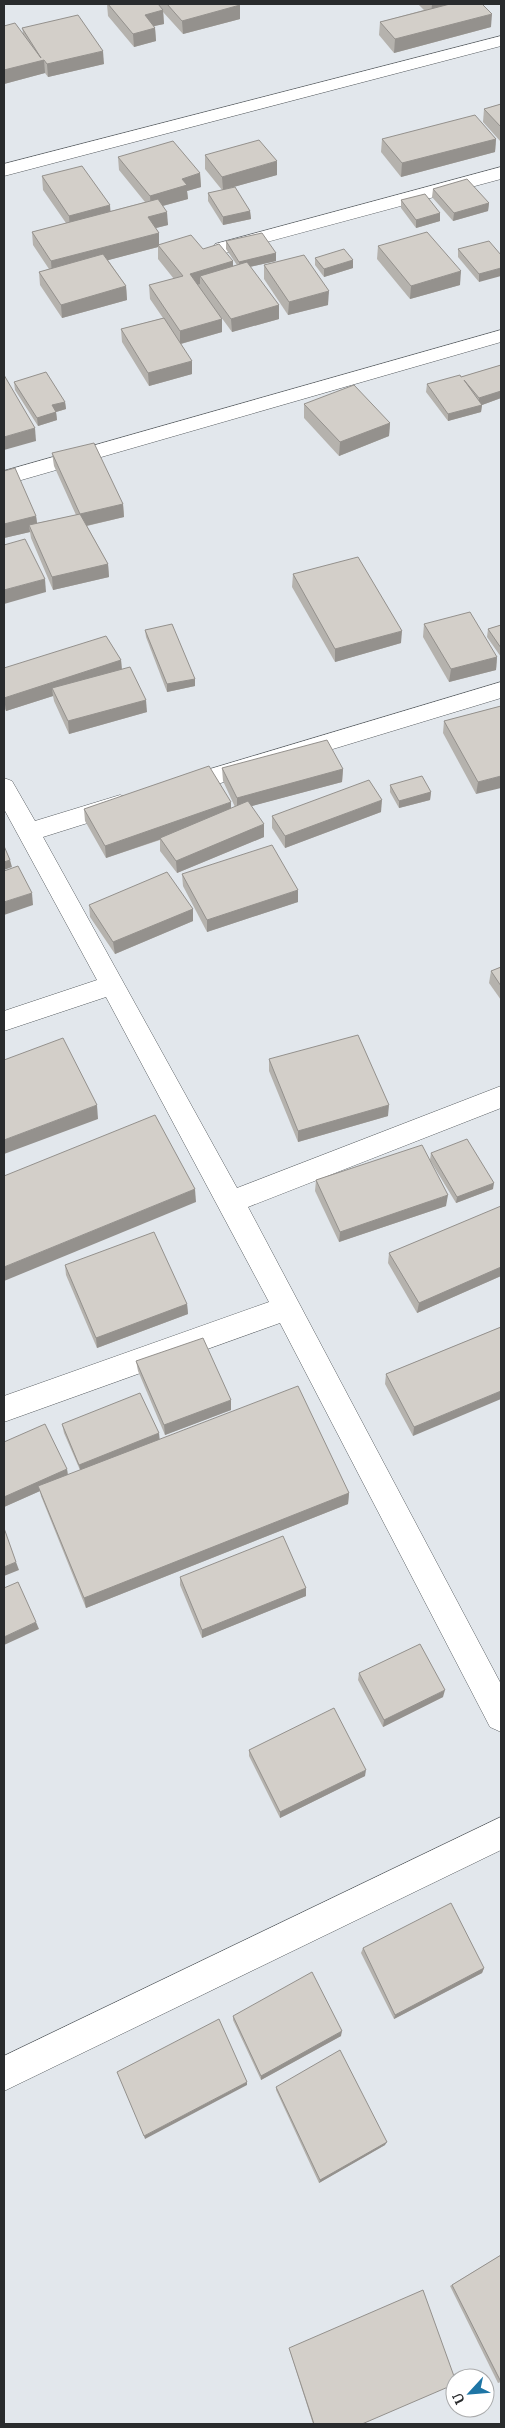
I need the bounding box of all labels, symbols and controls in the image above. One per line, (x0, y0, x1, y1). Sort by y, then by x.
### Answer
north arrow (445, 2368, 495, 2418)
text: U (448, 2390, 469, 2407)

